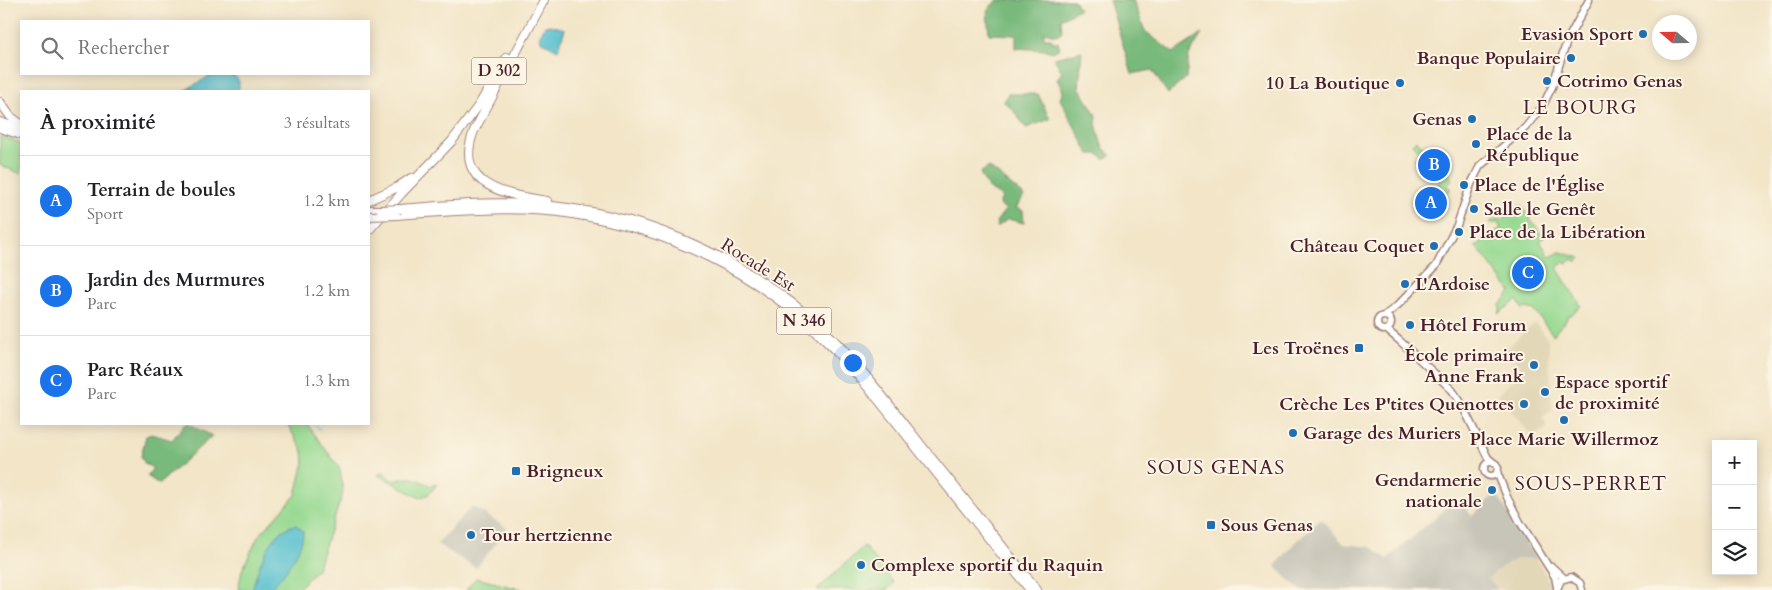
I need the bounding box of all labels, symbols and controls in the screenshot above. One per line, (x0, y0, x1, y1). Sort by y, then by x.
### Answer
north arrow (1652, 15, 1697, 60)
search box (20, 20, 370, 75)
place label: Evasion Sport (1521, 22, 1634, 47)
marker: Evasion Sport (1637, 28, 1649, 40)
icon: search (38, 34, 66, 62)
text: Rechercher (78, 35, 169, 61)
place label: Banque Populaire (1416, 46, 1561, 71)
marker: Banque Populaire (1565, 52, 1577, 64)
road number: D 302 (472, 58, 526, 84)
place label: Cotrimo Genas (1557, 69, 1683, 94)
place label: 10 La Boutique (1266, 71, 1390, 96)
marker: Cotrimo Genas (1541, 75, 1553, 87)
marker: 10 La Boutique (1394, 77, 1406, 89)
district label: LE BOURG (1523, 94, 1637, 121)
place label: Genas (1412, 107, 1462, 132)
text: À proximité (40, 108, 156, 137)
text: 3 résultats (284, 112, 350, 134)
marker: Genas (1466, 113, 1478, 125)
place label: Place de la République (1486, 122, 1579, 168)
marker: Place de la République (1470, 138, 1482, 150)
pin: B (1418, 146, 1450, 184)
place label: Place de l'Église (1474, 173, 1605, 198)
text: Terrain de boules (87, 177, 236, 203)
marker: Place de l'Église (1458, 179, 1470, 191)
pin: A (1415, 184, 1447, 222)
text: A (50, 190, 62, 212)
text: 1.2 km (303, 190, 350, 212)
place label: Salle le Genêt (1484, 197, 1596, 222)
text: Sport (87, 203, 123, 225)
marker: Salle le Genêt (1468, 203, 1480, 215)
place label: Place de la Libération (1469, 220, 1646, 245)
marker: Place de la Libération (1453, 226, 1465, 238)
street label: Rocade Est (716, 232, 800, 298)
place label: Château Coquet (1290, 234, 1425, 259)
marker: Château Coquet (1428, 240, 1440, 252)
pin: C (1512, 254, 1544, 292)
text: Jardin des Murmures (87, 267, 265, 293)
place label: L'Ardoise (1415, 272, 1490, 297)
marker: L'Ardoise (1399, 278, 1411, 290)
text: B (50, 280, 62, 302)
text: 1.2 km (303, 280, 350, 302)
text: Parc (87, 293, 117, 315)
road number: N 346 (776, 308, 832, 334)
place label: Hôtel Forum (1420, 313, 1527, 338)
marker: Hôtel Forum (1404, 319, 1416, 331)
place label: Les Troënes (1252, 336, 1349, 361)
marker: Les Troënes (1353, 342, 1365, 354)
place label: École primaire Anne Frank (1404, 343, 1525, 389)
your location (840, 350, 866, 376)
text: Parc Réaux (87, 357, 183, 383)
marker: École primaire Anne Frank (1528, 359, 1540, 371)
text: C (50, 370, 62, 392)
text: 1.3 km (303, 370, 350, 392)
place label: Espace sportif de proximité (1555, 370, 1670, 416)
text: Parc (87, 383, 117, 405)
marker: Espace sportif de proximité (1539, 386, 1551, 398)
place label: Crèche Les P'tites Quenottes (1279, 392, 1514, 417)
marker: Crèche Les P'tites Quenottes (1518, 398, 1530, 410)
marker: Place Marie Willermoz (1558, 414, 1570, 426)
place label: Garage des Muriers (1303, 421, 1461, 446)
marker: Garage des Muriers (1287, 427, 1299, 439)
place label: Place Marie Willermoz (1469, 427, 1659, 452)
map controls (1712, 440, 1757, 575)
button: + (1712, 440, 1757, 485)
district label: SOUS GENAS (1147, 454, 1285, 481)
place label: Brigneux (526, 459, 604, 484)
marker: Brigneux (510, 465, 522, 477)
place label: Gendarmerie nationale (1375, 468, 1482, 514)
district label: SOUS-PERRET (1515, 470, 1667, 497)
marker: Gendarmerie nationale (1486, 484, 1498, 496)
button: − (1712, 485, 1757, 530)
place label: Sous Genas (1221, 513, 1313, 538)
marker: Sous Genas (1205, 519, 1217, 531)
place label: Tour hertzienne (481, 523, 613, 548)
marker: Tour hertzienne (465, 529, 477, 541)
button: layers (1712, 530, 1757, 575)
place label: Complexe sportif du Raquin (871, 553, 1104, 578)
marker: Complexe sportif du Raquin (855, 559, 867, 571)

